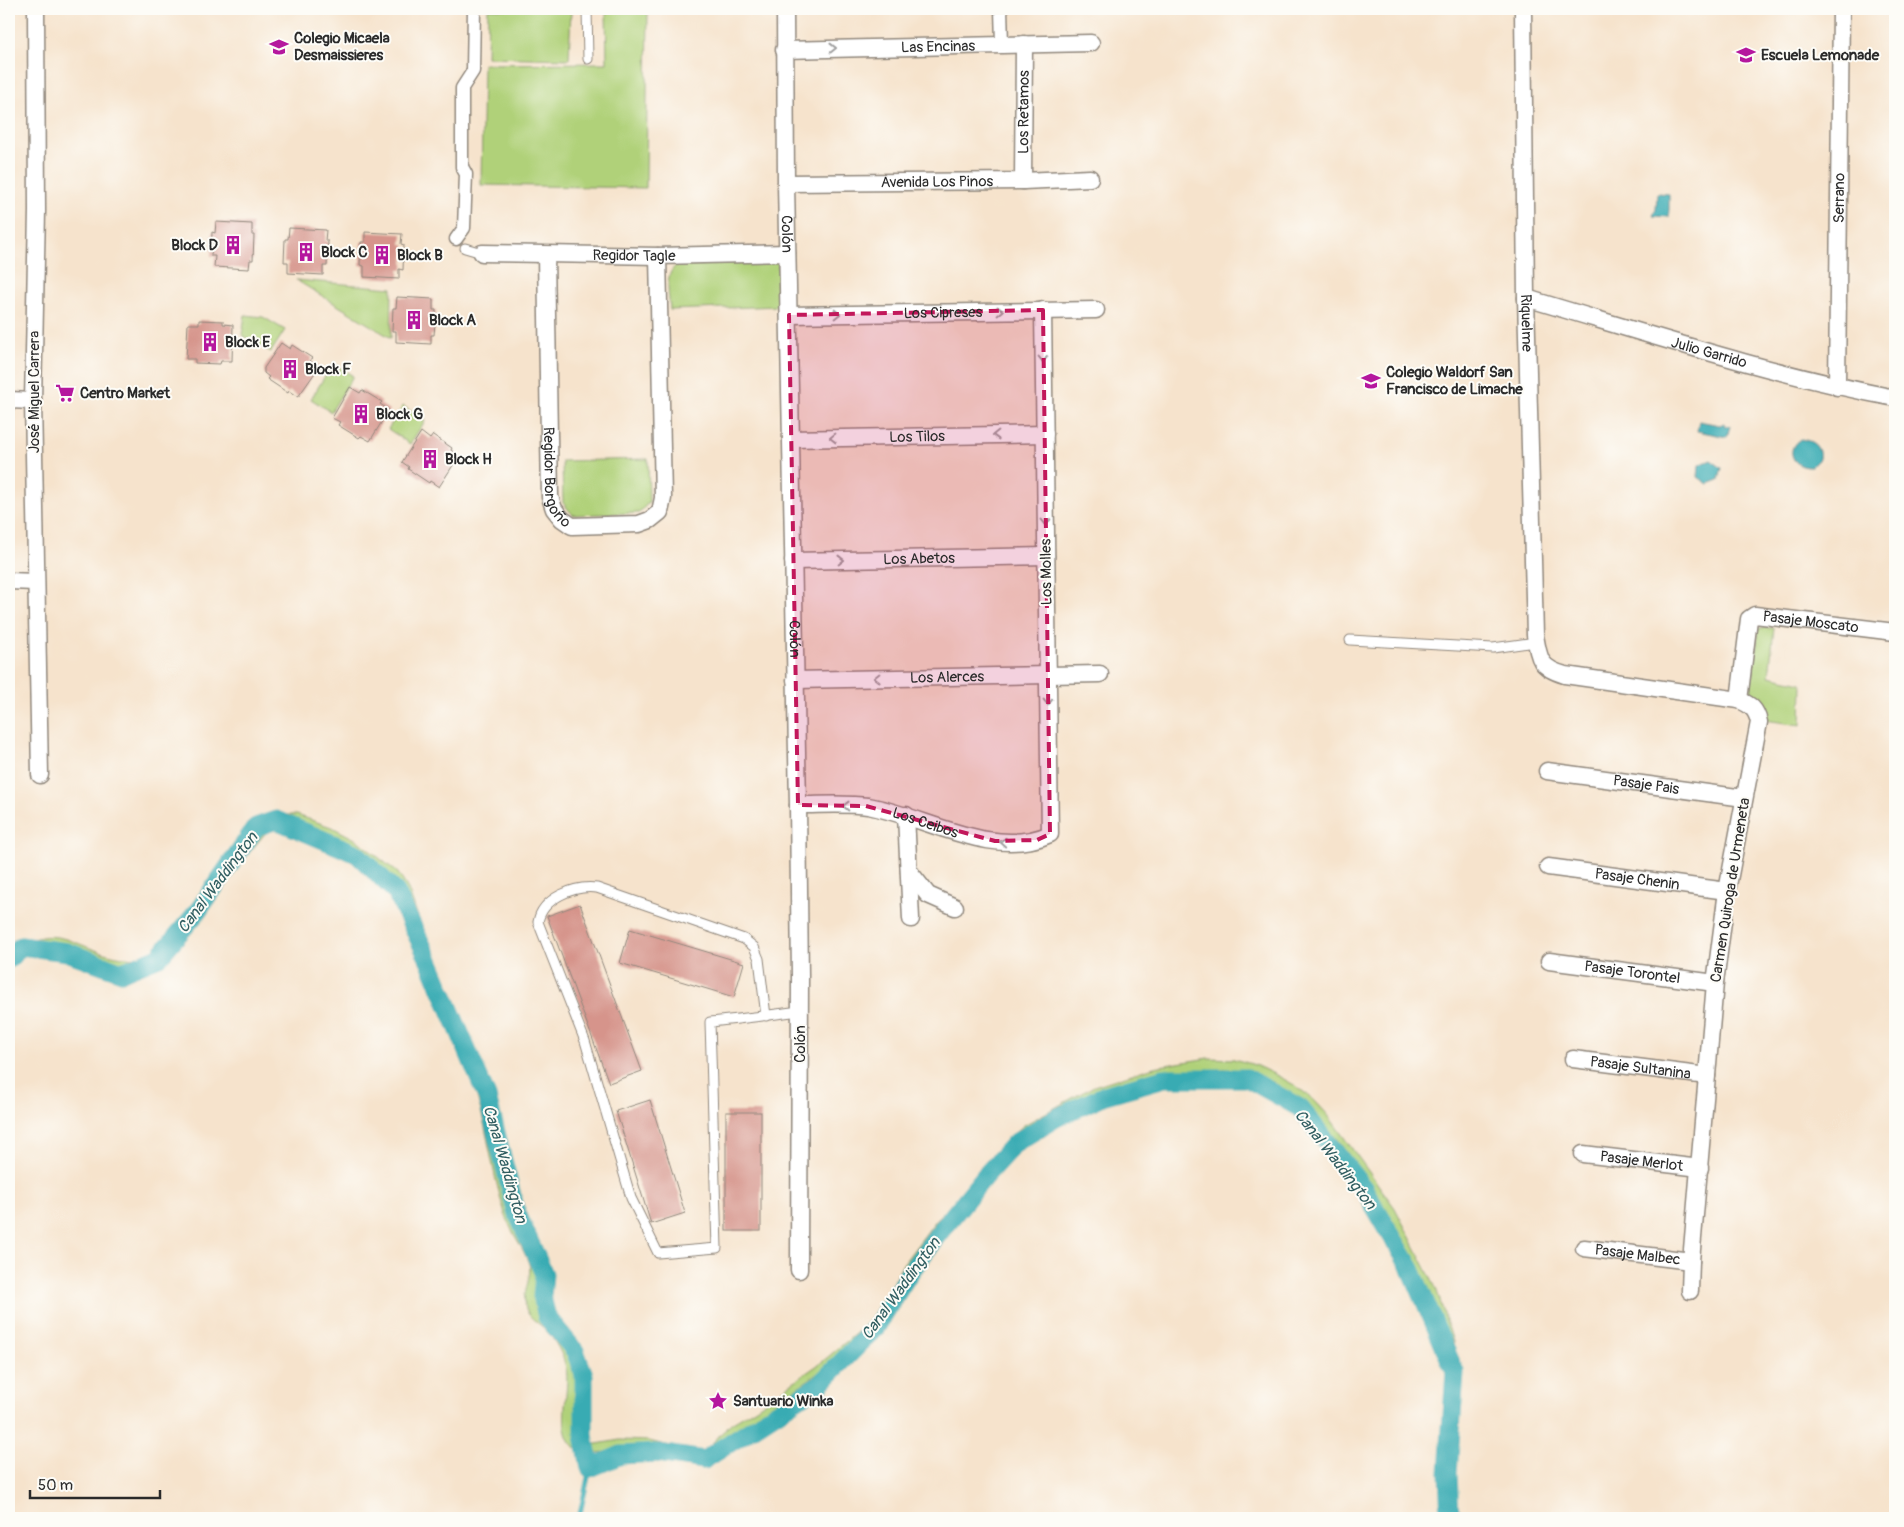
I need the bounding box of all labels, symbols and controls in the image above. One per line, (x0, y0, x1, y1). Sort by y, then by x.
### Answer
place label: Colegio Micaela Desmaissieres (294, 29, 390, 65)
school or university icon: Colegio Micaela Desmaissieres (268, 36, 290, 58)
street label: Las Encinas (901, 37, 976, 57)
one-way arrow (829, 43, 837, 54)
school or university icon: Escuela Lemonade (1735, 44, 1757, 66)
place label: Escuela Lemonade (1761, 46, 1880, 65)
street label: Los Retamos (1014, 70, 1034, 154)
street label: Avenida Los Pinos (881, 172, 994, 192)
street label: Serrano (1830, 173, 1849, 223)
street label: Colón (777, 215, 796, 253)
building icon: Block D (222, 234, 244, 256)
place label: Block D (171, 236, 219, 255)
building icon: Block C (295, 241, 317, 263)
place label: Block C (321, 243, 368, 262)
building icon: Block B (371, 244, 393, 266)
place label: Block B (397, 246, 443, 265)
street label: Regidor Tagle (592, 246, 676, 266)
street label: Riquelme (1516, 294, 1536, 353)
street label: Los Cipreses (903, 303, 983, 323)
one-way arrow (996, 306, 1004, 316)
building icon: Block A (403, 309, 425, 331)
one-way arrow (834, 309, 842, 319)
place label: Block A (429, 311, 476, 330)
street label: José Miguel Carrera (25, 331, 44, 453)
building icon: Block E (199, 331, 221, 353)
place label: Block E (225, 333, 270, 352)
street label: Julio Garrido (1669, 333, 1749, 373)
one-way arrow (1038, 356, 1048, 363)
building icon: Block F (279, 358, 301, 380)
place label: Block F (305, 360, 351, 379)
place label: Colegio Waldorf San Francisco de Limache (1386, 363, 1523, 399)
school or university icon: Colegio Waldorf San Francisco de Limache (1360, 370, 1382, 392)
supermarket icon: Centro Market (54, 382, 76, 404)
place label: Centro Market (80, 384, 171, 403)
building icon: Block G (350, 403, 372, 425)
place label: Block G (376, 405, 423, 424)
street label: Regidor Borgoño (539, 427, 574, 532)
street label: Los Tilos (889, 427, 945, 447)
one-way arrow (992, 430, 1000, 440)
one-way arrow (829, 433, 837, 443)
building icon: Block H (419, 448, 441, 470)
place label: Block H (445, 450, 492, 469)
one-way arrow (1041, 518, 1051, 526)
street label: Los Molles (1036, 538, 1057, 605)
street label: Los Abetos (883, 549, 955, 569)
one-way arrow (838, 555, 846, 565)
street label: Pasaje Moscato (1762, 607, 1860, 638)
street label: Colón (784, 620, 804, 658)
street label: Los Alerces (910, 667, 985, 688)
one-way arrow (872, 673, 880, 683)
one-way arrow (1043, 698, 1053, 706)
street label: Pasaje Pais (1612, 771, 1681, 799)
street label: Carmen Quiroga de Urmeneta (1707, 796, 1754, 984)
one-way arrow (841, 800, 849, 811)
street label: Los Ceibos (890, 803, 961, 843)
water label: Canal Waddington (173, 827, 263, 937)
one-way arrow (999, 836, 1007, 847)
street label: Pasaje Chenin (1594, 864, 1681, 895)
street label: Pasaje Torontel (1583, 957, 1681, 988)
street label: Colón (791, 1025, 810, 1063)
street label: Pasaje Sultanina (1589, 1052, 1692, 1084)
water label: Canal Waddington (479, 1103, 532, 1226)
water label: Canal Waddington (1290, 1106, 1381, 1214)
street label: Pasaje Merlot (1599, 1147, 1685, 1176)
water label: Canal Waddington (857, 1233, 945, 1343)
street label: Pasaje Malbec (1594, 1240, 1682, 1270)
place icon: Santuario Winka (707, 1390, 729, 1412)
place label: Santuario Winka (733, 1392, 834, 1411)
scale bar (30, 1467, 160, 1499)
text: 50 m (38, 1476, 73, 1495)

